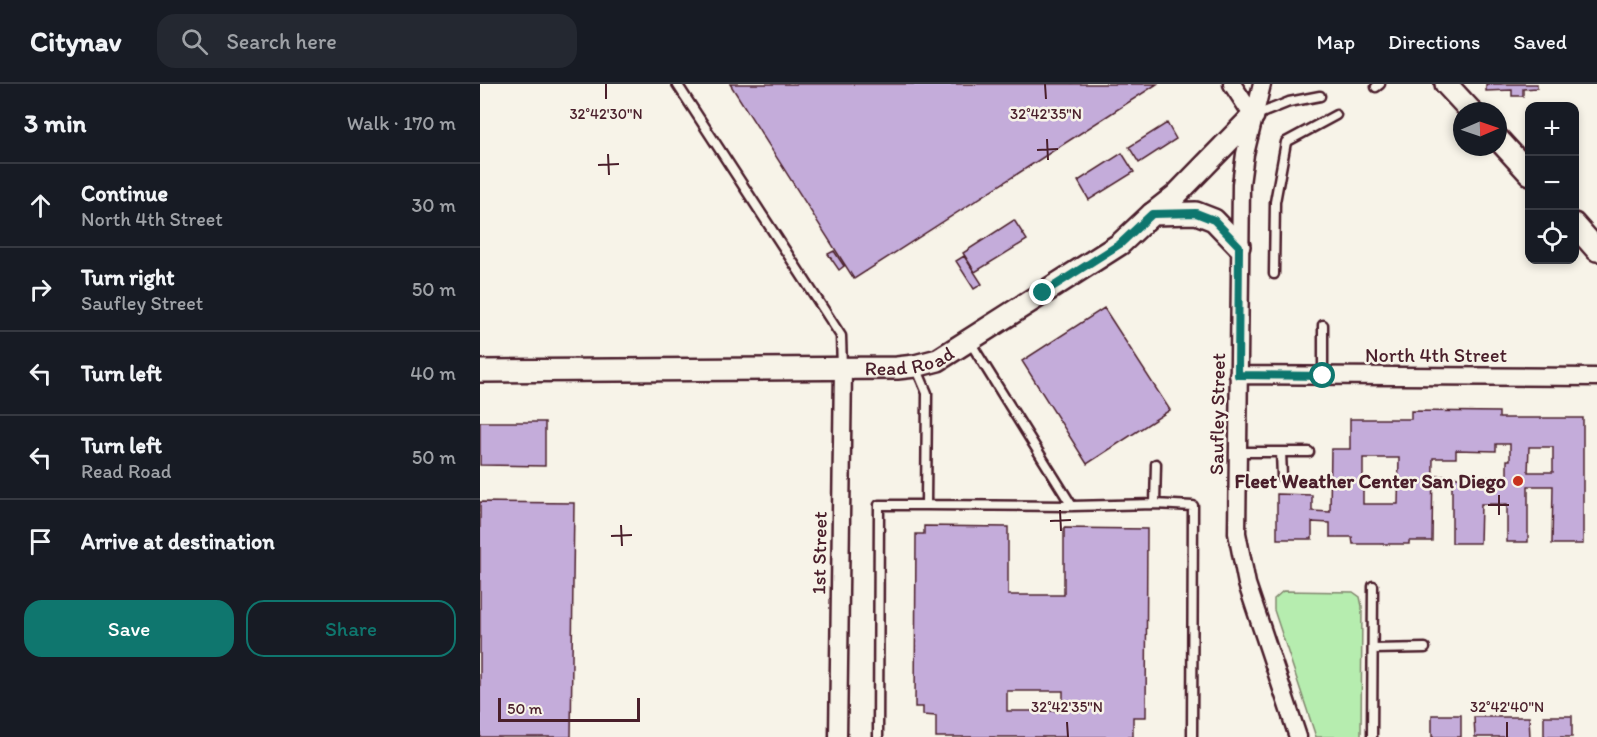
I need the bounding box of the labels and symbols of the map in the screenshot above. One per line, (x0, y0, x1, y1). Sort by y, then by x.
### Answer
north arrow (1453, 102, 1507, 156)
text: 32°42'30"N (569, 105, 643, 123)
text: 32°42'35"N (1010, 105, 1082, 123)
route end (1029, 279, 1055, 305)
street label: Read Road (865, 341, 959, 380)
street label: North 4th Street (1365, 343, 1507, 367)
street label: Saufley Street (1204, 353, 1230, 475)
route start (1309, 362, 1335, 388)
place label: Fleet Weather Center San Diego (1235, 469, 1506, 494)
marker: Fleet Weather Center San Diego (1511, 474, 1525, 488)
street label: 1st Street (806, 511, 832, 595)
scale bar (498, 695, 640, 722)
text: 32°42'35"N (1031, 698, 1103, 716)
text: 32°42'40"N (1470, 698, 1544, 716)

